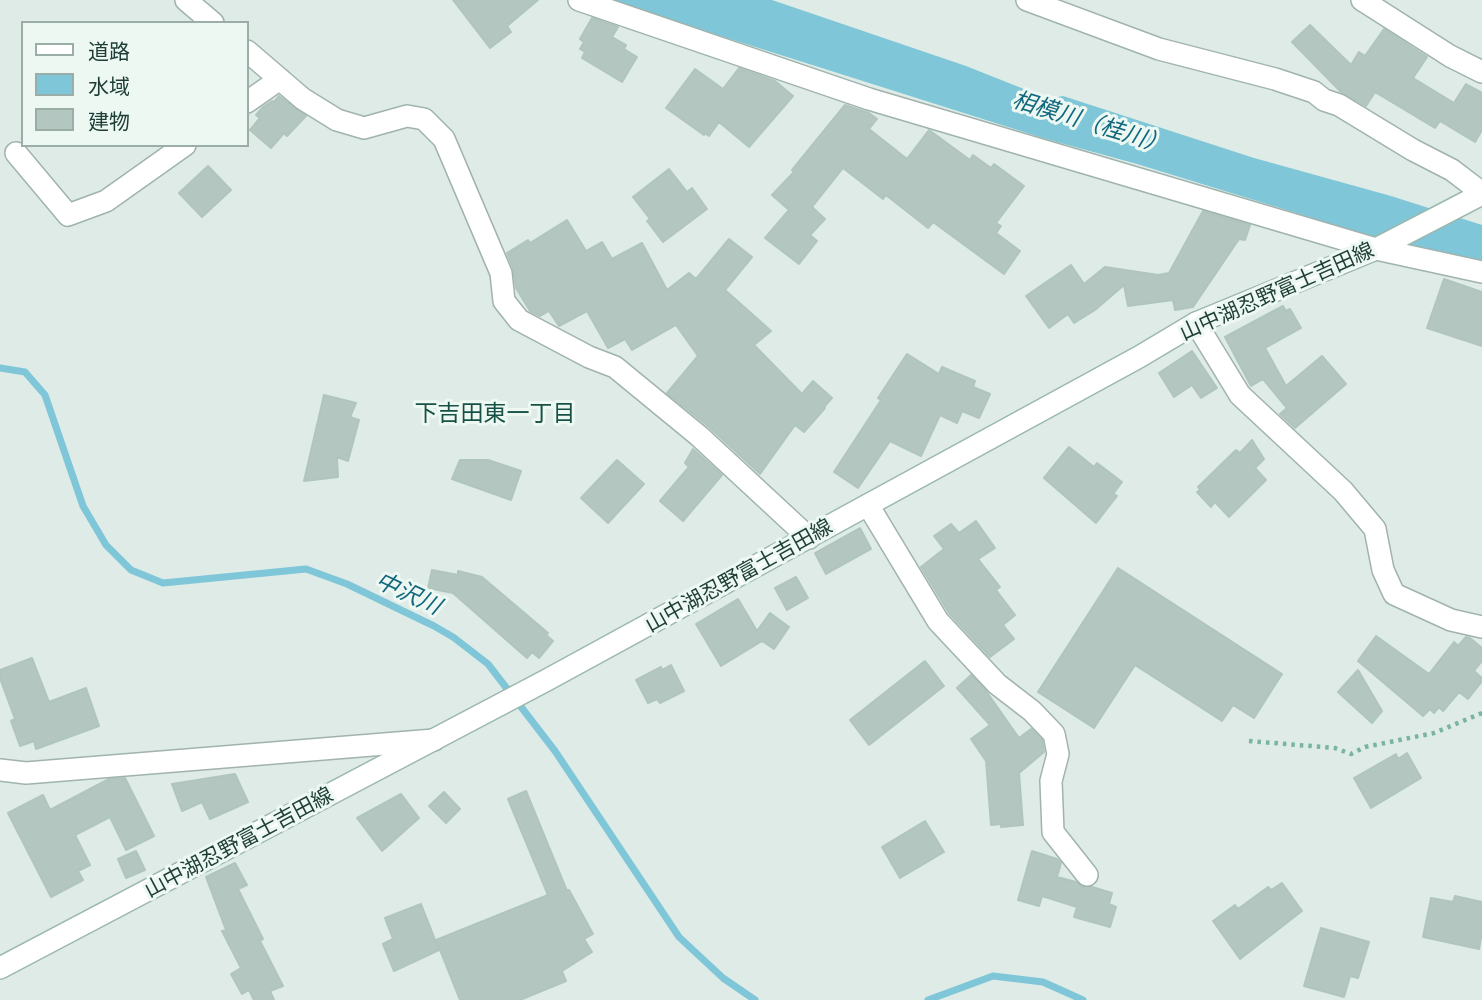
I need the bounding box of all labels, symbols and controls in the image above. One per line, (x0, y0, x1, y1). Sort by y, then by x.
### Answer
legend (21, 21, 248, 147)
text: 道路 (88, 42, 130, 63)
text: 水域 (88, 77, 130, 98)
water label: 相模川（桂川） (1009, 86, 1171, 160)
text: 建物 (88, 112, 130, 133)
street label: 山中湖忍野富士吉田線 (1176, 238, 1378, 346)
district label: 下吉田東一丁目 (415, 400, 575, 428)
street label: 山中湖忍野富士吉田線 (641, 514, 837, 638)
water label: 中沢川 (371, 567, 445, 621)
street label: 山中湖忍野富士吉田線 (140, 783, 338, 903)

